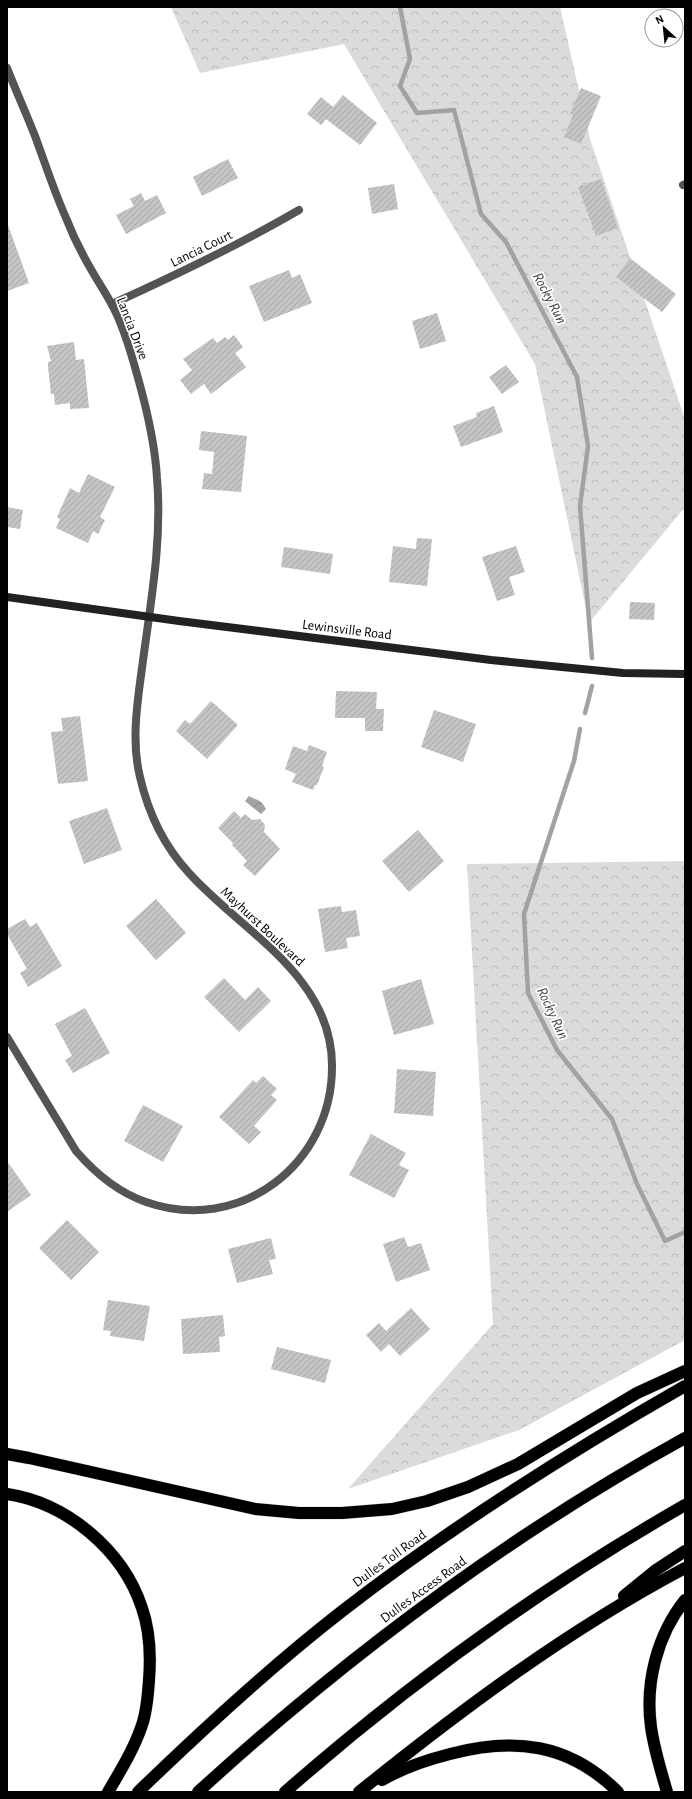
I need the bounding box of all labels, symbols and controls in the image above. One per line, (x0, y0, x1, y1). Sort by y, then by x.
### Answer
north arrow (644, 8, 684, 48)
text: N (654, 13, 666, 26)
street label: Lancia Court (168, 228, 235, 270)
water label: Rocky Run (530, 270, 569, 326)
street label: Lancia Drive (114, 295, 150, 362)
street label: Lewinsville Road (301, 618, 392, 642)
street label: Mayhurst Boulevard (218, 884, 307, 969)
water label: Rocky Run (534, 985, 571, 1042)
street label: Dulles Toll Road (350, 1528, 429, 1590)
street label: Dulles Access Road (378, 1554, 469, 1626)

